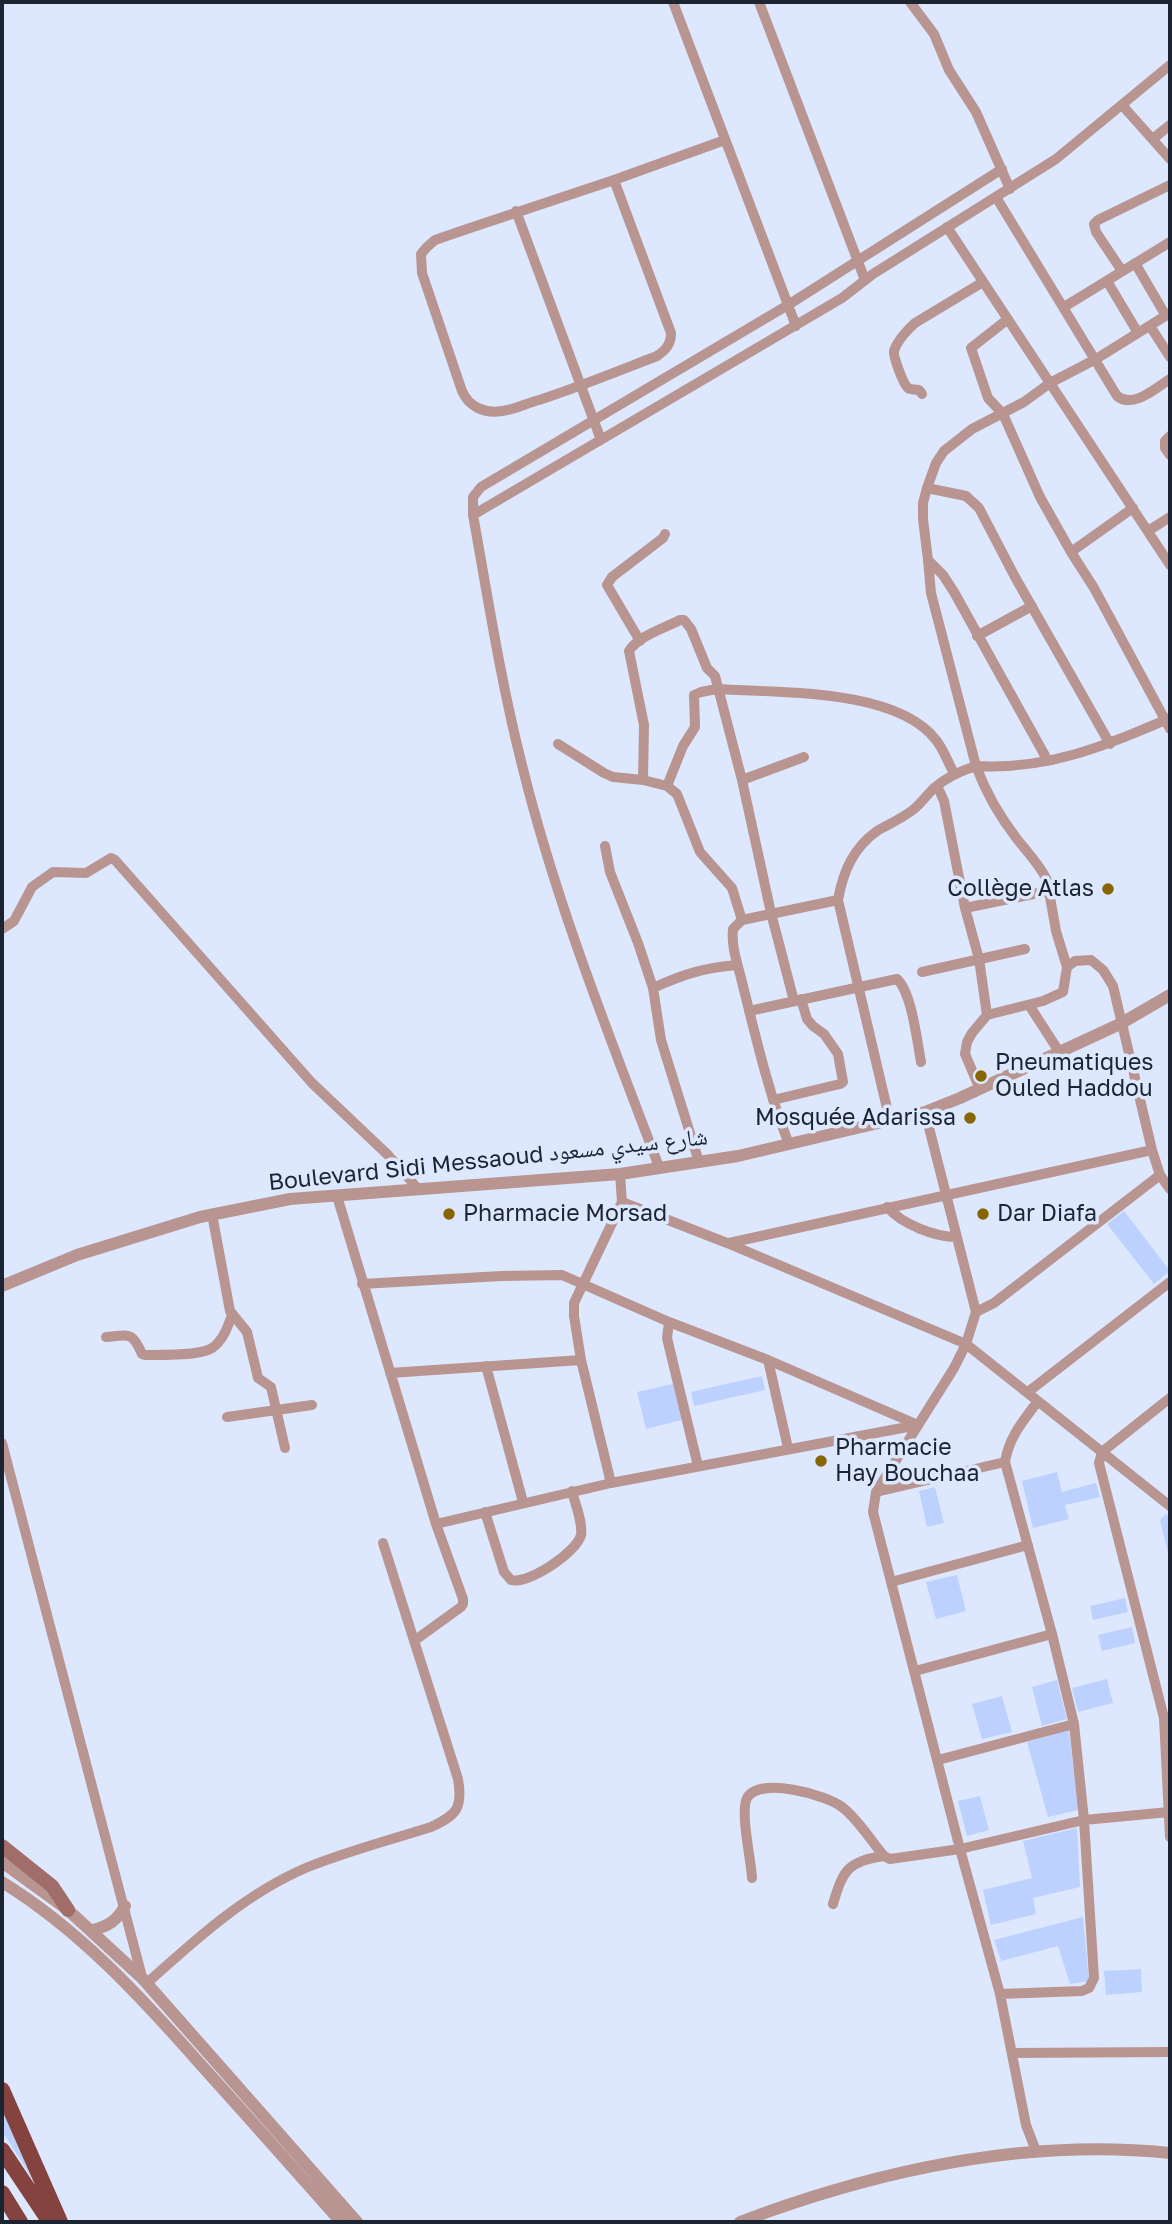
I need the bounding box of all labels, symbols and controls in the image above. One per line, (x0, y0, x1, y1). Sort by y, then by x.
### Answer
place label: Collège Atlas (947, 875, 1094, 903)
marker: Collège Atlas (1100, 881, 1116, 897)
place label: Pneumatiques Ouled Haddou (995, 1049, 1154, 1103)
marker: Pneumatiques Ouled Haddou (973, 1068, 989, 1084)
place label: Mosquée Adarissa (755, 1104, 956, 1132)
marker: Mosquée Adarissa (962, 1110, 978, 1126)
street label: Boulevard Sidi Messaoud شارع سيدي مسعود (267, 1123, 709, 1197)
place label: Pharmacie Morsad (463, 1200, 667, 1228)
place label: Dar Diafa (997, 1200, 1097, 1228)
marker: Pharmacie Morsad (441, 1206, 457, 1222)
marker: Dar Diafa (975, 1206, 991, 1222)
place label: Pharmacie Hay Bouchaa (835, 1434, 979, 1488)
marker: Pharmacie Hay Bouchaa (813, 1453, 829, 1469)

